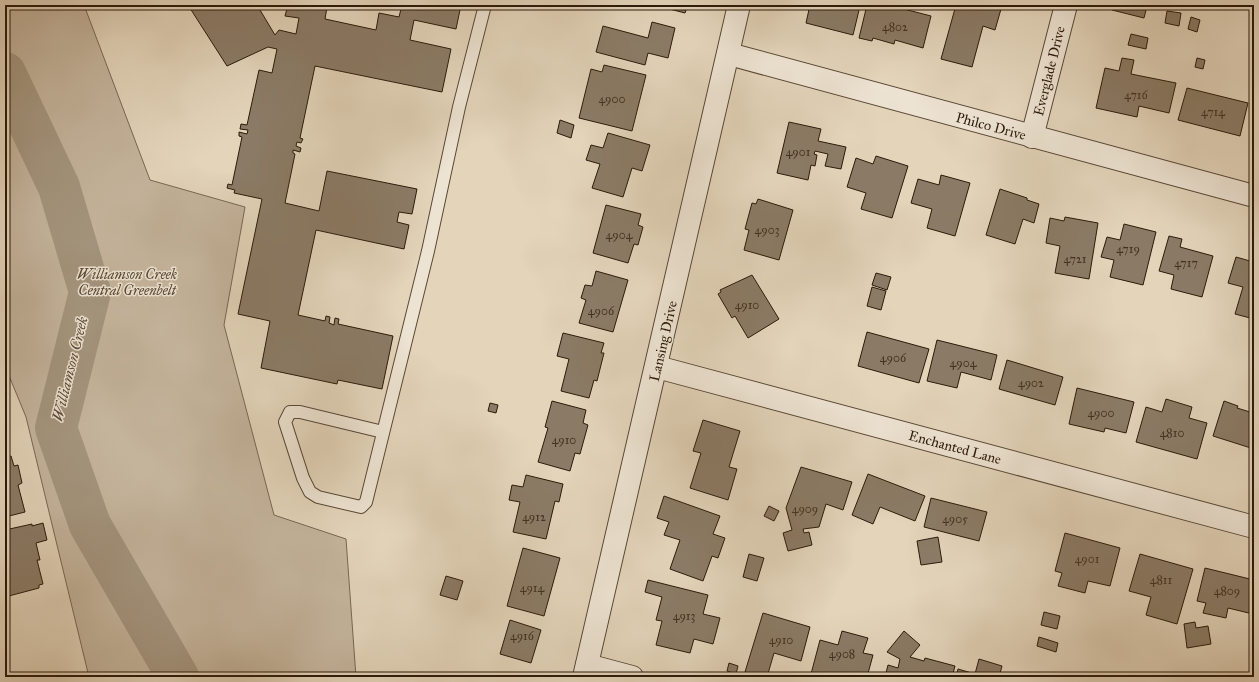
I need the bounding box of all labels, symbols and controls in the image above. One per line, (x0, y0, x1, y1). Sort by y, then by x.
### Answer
house number: 4802 (882, 20, 908, 34)
street label: Everglade Drive (1030, 24, 1069, 118)
house number: 4716 (1124, 88, 1149, 102)
house number: 4900 (598, 92, 626, 106)
house number: 4714 (1201, 105, 1225, 119)
street label: Philco Drive (954, 109, 1028, 144)
house number: 4901 (786, 145, 811, 159)
house number: 4903 (755, 223, 780, 237)
house number: 4904 (606, 228, 633, 242)
house number: 4719 (1116, 242, 1140, 256)
house number: 4721 (1063, 252, 1087, 266)
house number: 4717 (1174, 256, 1198, 270)
park label: Williamson Creek Central Greenbelt (77, 266, 178, 299)
house number: 4910 (735, 298, 759, 312)
street label: Lansing Drive (646, 299, 681, 383)
house number: 4906 (588, 304, 615, 318)
water label: Williamson Creek (48, 315, 92, 423)
house number: 4906 (880, 351, 907, 365)
house number: 4904 (950, 356, 977, 370)
house number: 4902 (1018, 376, 1044, 390)
house number: 4900 (1087, 406, 1115, 420)
house number: 4810 (1160, 426, 1184, 440)
street label: Enchanted Lane (907, 427, 1003, 468)
house number: 4910 (552, 433, 576, 447)
house number: 4909 (792, 502, 818, 516)
house number: 4912 (522, 510, 546, 524)
house number: 4905 (942, 512, 968, 526)
house number: 4901 (1075, 552, 1100, 566)
house number: 4811 (1150, 573, 1173, 587)
house number: 4914 (520, 581, 545, 595)
house number: 4809 (1214, 584, 1240, 598)
house number: 4913 (673, 609, 695, 623)
house number: 4916 (510, 629, 535, 643)
house number: 4910 (769, 633, 793, 647)
house number: 4908 (829, 647, 855, 661)

